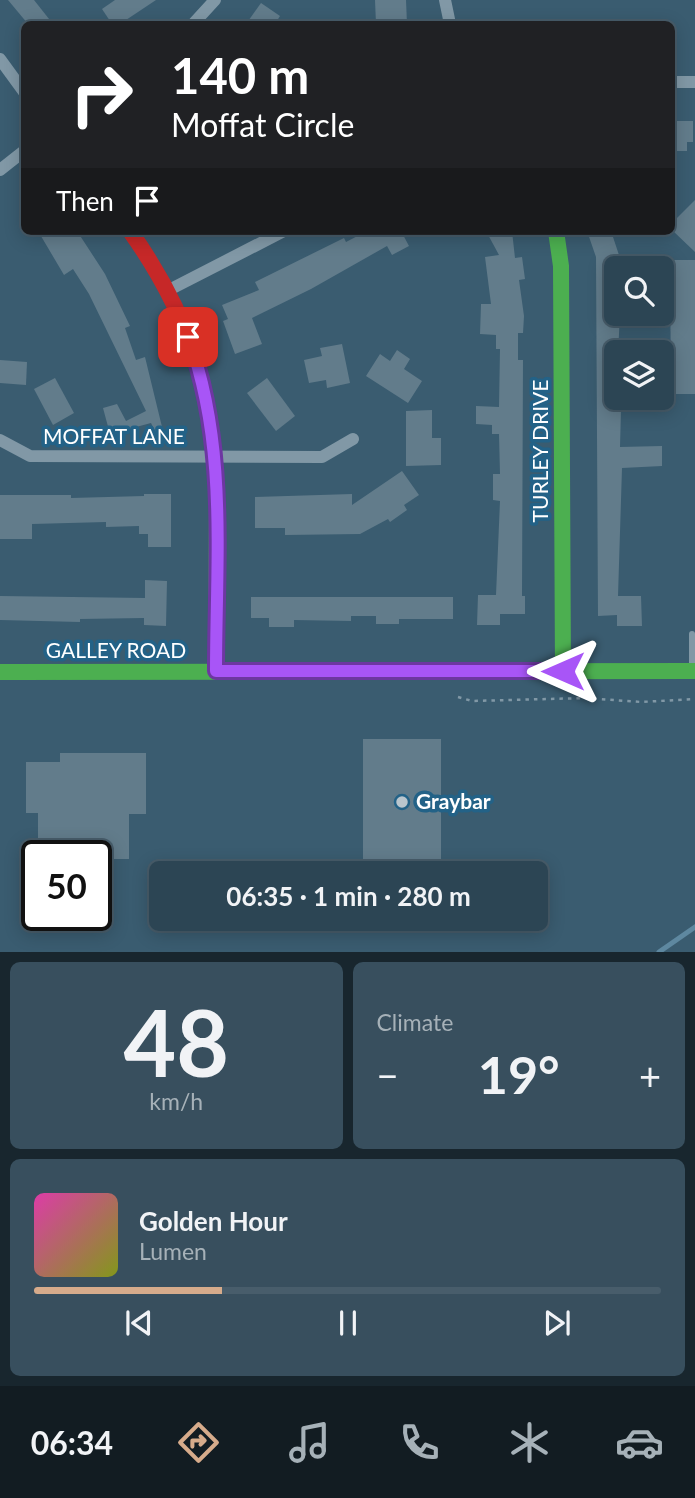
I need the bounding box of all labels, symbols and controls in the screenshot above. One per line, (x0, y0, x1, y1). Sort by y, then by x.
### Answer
text: 140 m (171, 46, 309, 104)
icon: right (56, 49, 147, 140)
text: Moffat Circle (171, 105, 354, 144)
icon: arrive (128, 182, 166, 220)
text: Then (56, 185, 114, 217)
map controls (604, 256, 674, 410)
button: search (604, 256, 674, 326)
pin (158, 307, 218, 367)
icon: arrive (169, 318, 207, 356)
button: layers (604, 340, 674, 410)
street label: TURLEY DRIVE (527, 380, 552, 522)
street label: MOFFAT LANE (43, 423, 185, 448)
position arrow (526, 634, 600, 708)
street label: GALLEY ROAD (46, 637, 186, 662)
place label: Graybar (416, 788, 491, 813)
marker: Graybar (394, 794, 410, 810)
speed limit sign: 50 (21, 840, 112, 931)
text: 06:35 · 1 min · 280 m (226, 880, 471, 912)
text: 48 (123, 987, 229, 1096)
text: Climate (377, 1008, 453, 1036)
text: 19° (478, 1043, 560, 1105)
text: − (377, 1052, 399, 1098)
text: + (639, 1052, 661, 1098)
text: km/h (149, 1087, 203, 1115)
text: Golden Hour (139, 1205, 288, 1237)
text: Lumen (139, 1237, 207, 1265)
icon: previous (120, 1304, 158, 1342)
icon: pause (329, 1304, 367, 1342)
icon: next (538, 1304, 576, 1342)
icon: directions (174, 1418, 223, 1467)
icon: music (285, 1418, 334, 1467)
icon: phone (395, 1418, 444, 1467)
icon: climate (505, 1418, 554, 1467)
icon: car (615, 1418, 664, 1467)
text: 06:34 (31, 1423, 113, 1462)

